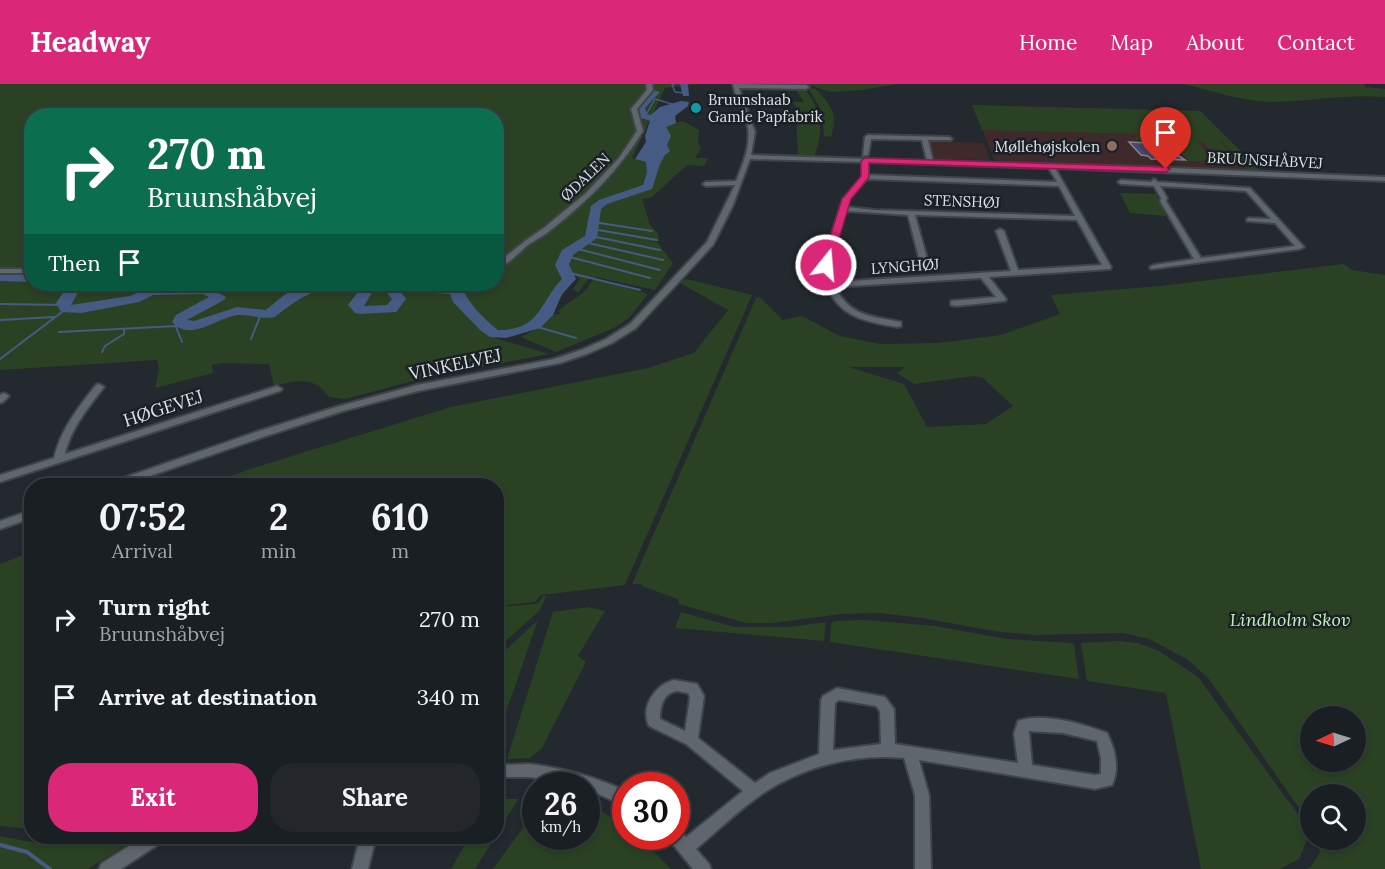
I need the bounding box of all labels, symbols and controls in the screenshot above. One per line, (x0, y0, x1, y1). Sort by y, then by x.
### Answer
text: Headway (30, 24, 150, 60)
text: Home (1019, 29, 1077, 56)
text: Map (1110, 29, 1153, 56)
text: About (1186, 29, 1244, 56)
text: Contact (1277, 29, 1355, 56)
place label: Bruunshaab Gamle Papfabrik (708, 90, 823, 126)
marker: Bruunshaab Gamle Papfabrik (689, 101, 703, 115)
pin (1140, 107, 1191, 169)
icon: arrive (1149, 116, 1182, 149)
text: 270 m (147, 127, 265, 181)
icon: right (48, 132, 126, 210)
place label: Møllehøjskolen (995, 137, 1100, 156)
marker: Møllehøjskolen (1105, 139, 1119, 153)
street label: BRUUNSHÅBVEJ (1207, 147, 1324, 173)
street label: ØDALEN (556, 149, 614, 205)
text: Bruunshåbvej (147, 180, 317, 214)
street label: STENSHØJ (924, 190, 1001, 212)
position arrow (794, 233, 858, 297)
icon: arrive (113, 246, 146, 279)
text: Then (48, 249, 101, 277)
street label: LYNGHØJ (870, 254, 940, 278)
street label: VINKELVEJ (406, 343, 504, 385)
street label: HØGEVEJ (120, 384, 206, 432)
text: 07:52 (99, 494, 186, 540)
text: 2 (269, 494, 288, 540)
text: 610 (371, 494, 429, 540)
text: Arrival (112, 538, 173, 563)
text: min (261, 538, 296, 563)
text: m (391, 538, 409, 563)
text: Turn right (99, 593, 210, 621)
icon: right (48, 603, 81, 636)
text: 270 m (419, 605, 480, 633)
park label: Lindholm Skov (1230, 608, 1350, 631)
text: Bruunshåbvej (99, 621, 225, 646)
icon: arrive (48, 681, 81, 714)
text: Arrive at destination (99, 683, 317, 711)
text: 340 m (417, 683, 480, 711)
north arrow (1300, 706, 1366, 772)
map controls (1300, 706, 1366, 850)
button: Exit (48, 763, 258, 832)
button: Share (270, 763, 480, 832)
speed limit sign: 30 (612, 772, 690, 850)
button: search (1300, 784, 1366, 850)
text: 26 (544, 785, 578, 823)
text: km/h (541, 817, 581, 836)

